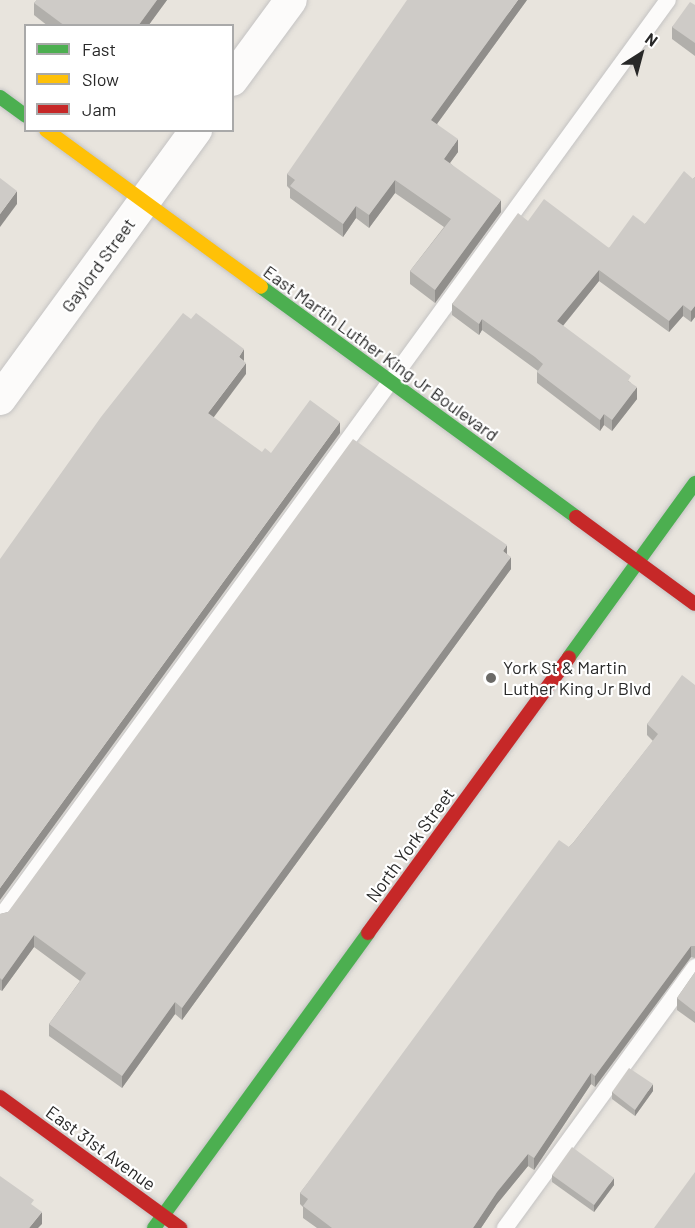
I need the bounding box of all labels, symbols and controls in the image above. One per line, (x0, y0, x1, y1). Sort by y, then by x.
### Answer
legend (24, 24, 234, 132)
north arrow (611, 24, 671, 84)
text: N (642, 28, 662, 50)
text: Fast (82, 38, 116, 60)
text: Slow (82, 68, 119, 90)
text: Jam (82, 98, 116, 120)
street label: Gaylord Street (57, 214, 139, 316)
street label: East Martin Luther King Jr Boulevard (259, 260, 503, 446)
place label: York St & Martin Luther King Jr Blvd (503, 657, 651, 700)
marker: York St & Martin Luther King Jr Blvd (484, 671, 498, 685)
street label: North York Street (361, 784, 459, 906)
street label: East 31st Avenue (42, 1101, 160, 1195)

